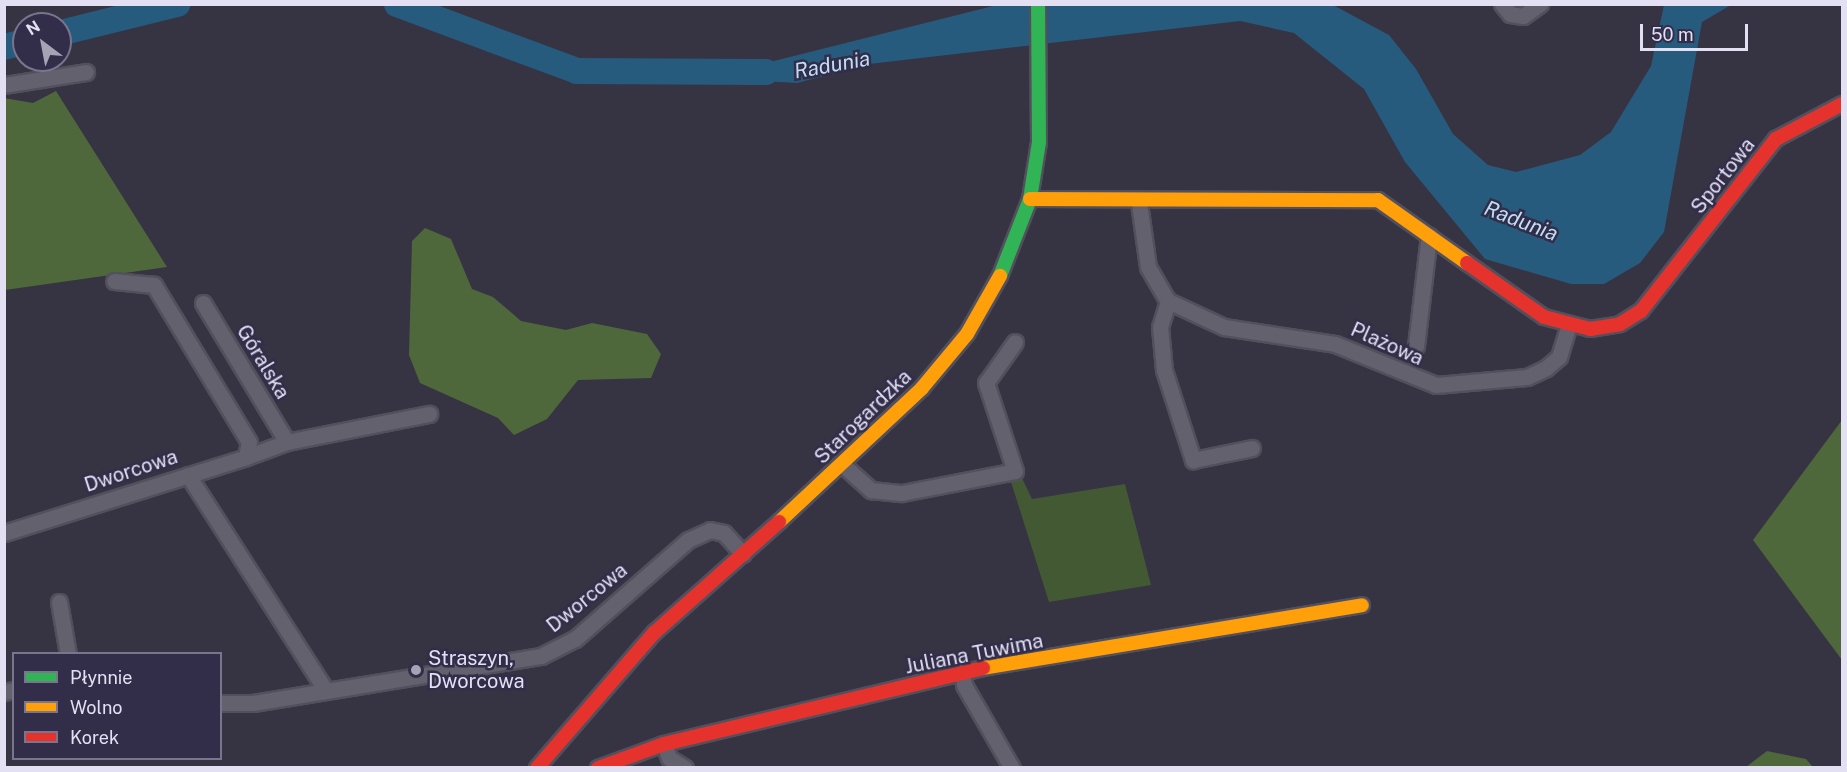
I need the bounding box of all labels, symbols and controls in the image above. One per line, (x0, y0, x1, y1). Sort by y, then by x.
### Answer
north arrow (12, 12, 72, 72)
scale bar (1643, 12, 1751, 50)
text: N (23, 17, 44, 39)
text: 50 m (1651, 24, 1694, 45)
water label: Radunia (792, 46, 872, 84)
street label: Sportowa (1686, 133, 1760, 219)
water label: Radunia (1481, 195, 1561, 247)
street label: Plażowa (1347, 317, 1427, 371)
street label: Góralska (231, 321, 295, 403)
street label: Starogardzka (810, 365, 916, 469)
street label: Dworcowa (81, 445, 181, 497)
street label: Dworcowa (542, 558, 632, 638)
street label: Juliana Tuwima (903, 629, 1045, 679)
place label: Straszyn, Dworcowa (428, 646, 525, 693)
legend (12, 652, 222, 760)
marker: Straszyn, Dworcowa (409, 663, 423, 677)
text: Płynnie (70, 667, 133, 688)
text: Wolno (70, 697, 122, 718)
text: Korek (70, 727, 119, 748)

